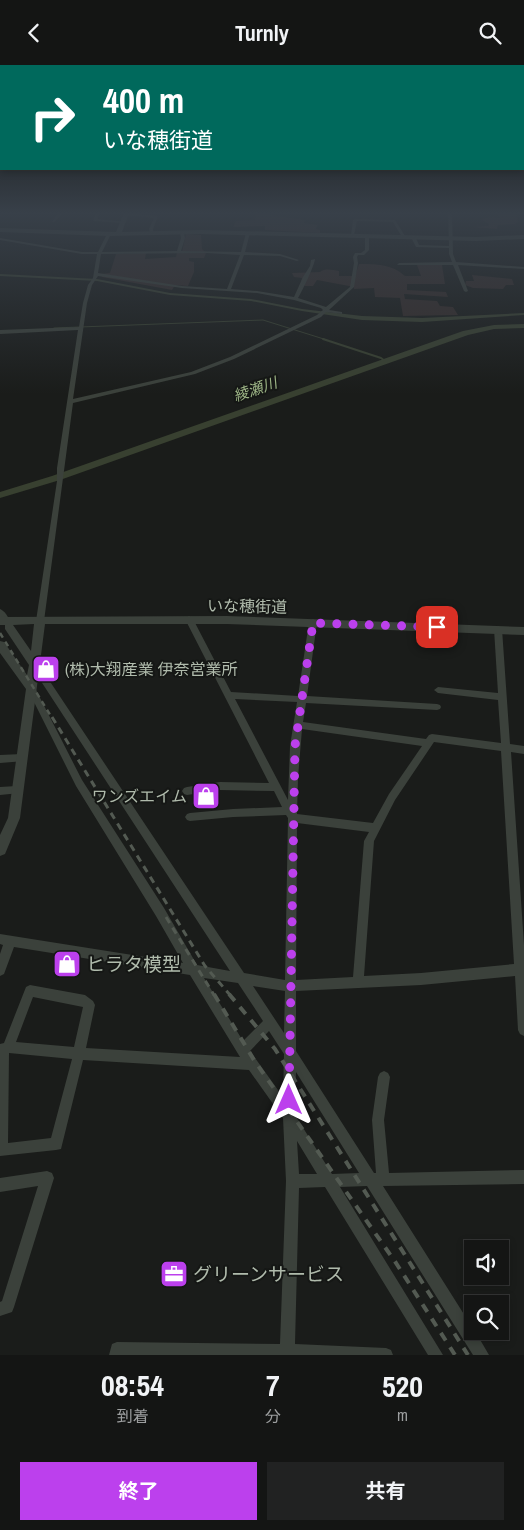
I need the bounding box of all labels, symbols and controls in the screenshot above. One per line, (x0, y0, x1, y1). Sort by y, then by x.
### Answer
text: Turnly (235, 18, 289, 48)
icon: back (20, 19, 48, 47)
icon: search (476, 19, 504, 47)
text: 400 m (103, 77, 184, 124)
icon: right (20, 85, 85, 150)
text: いな穂街道 (103, 125, 213, 155)
water label: 綾瀬川 (230, 371, 282, 406)
street label: いな穂街道 (207, 594, 287, 618)
pin (416, 606, 458, 648)
icon: arrive (423, 613, 451, 641)
shop icon: (株)大翔産業 伊奈営業所 (31, 654, 61, 684)
place label: (株)大翔産業 伊奈営業所 (65, 658, 237, 680)
shop icon: ワンズエイム (191, 781, 221, 811)
place label: ワンズエイム (92, 785, 187, 807)
shop icon: ヒラタ模型 (52, 949, 82, 979)
place label: ヒラタ模型 (86, 951, 181, 977)
position arrow (262, 1073, 314, 1125)
map controls (464, 1240, 509, 1340)
button: sound (464, 1240, 509, 1285)
office icon: グリーンサービス (159, 1259, 189, 1289)
place label: グリーンサービス (193, 1261, 344, 1287)
button: search (464, 1295, 509, 1340)
text: 08:54 (101, 1365, 164, 1405)
text: 7 (266, 1365, 280, 1405)
text: 520 (382, 1366, 423, 1406)
text: m (397, 1404, 408, 1426)
text: 到着 (116, 1405, 148, 1427)
text: 分 (265, 1405, 281, 1427)
button: 終了 (20, 1462, 257, 1520)
button: 共有 (267, 1462, 504, 1520)

